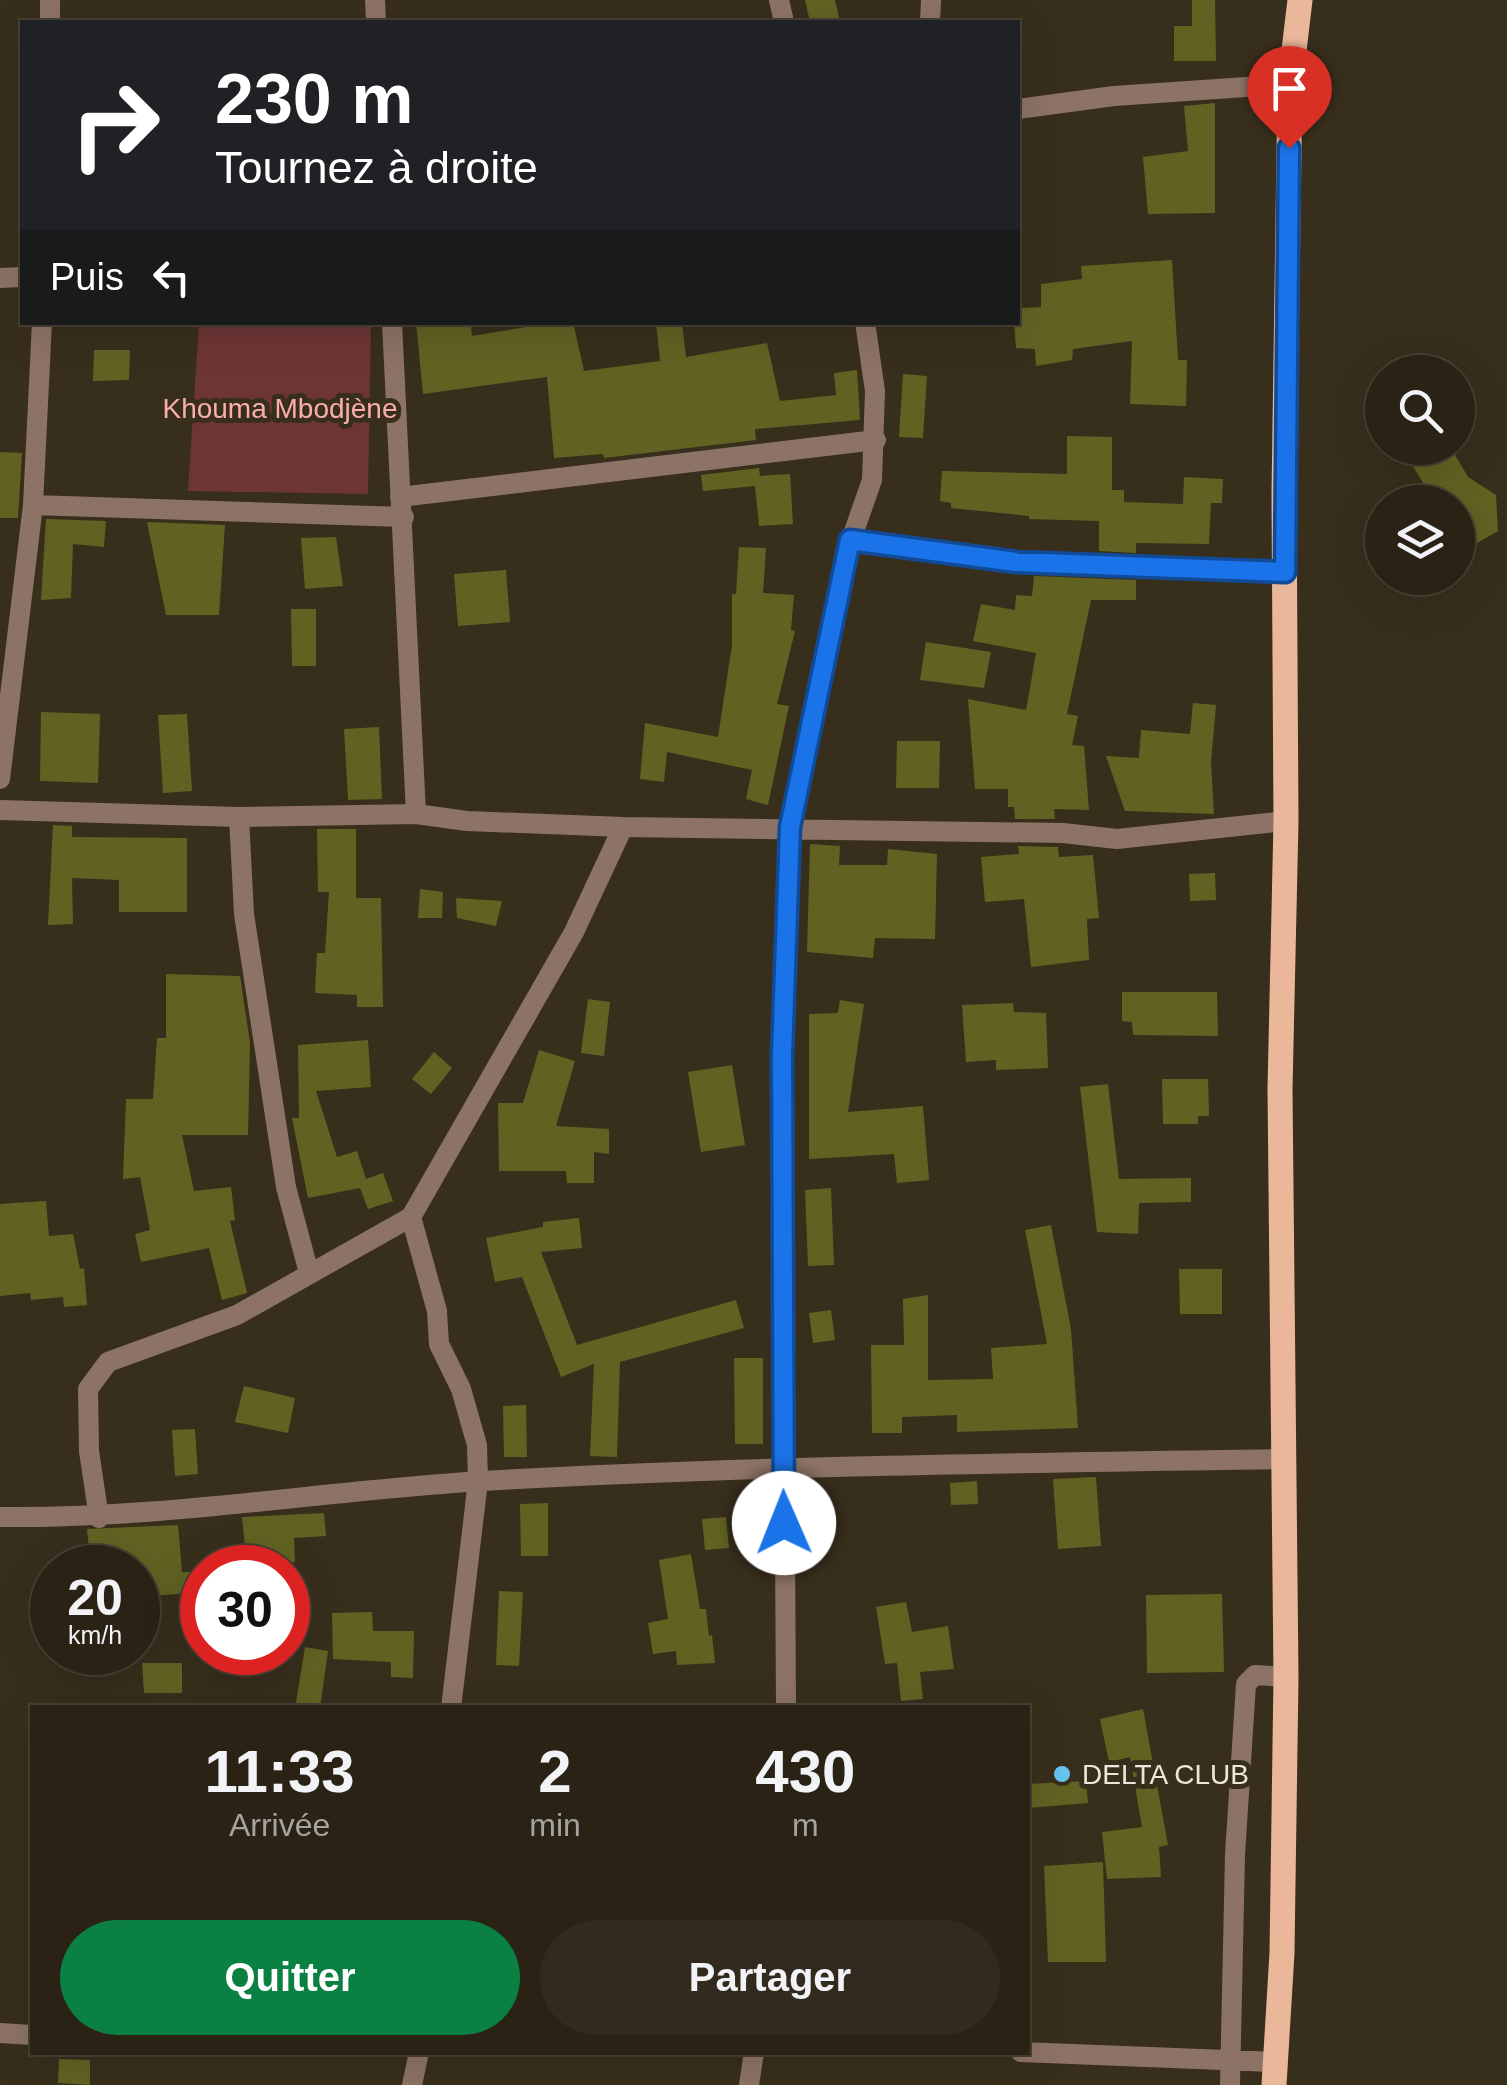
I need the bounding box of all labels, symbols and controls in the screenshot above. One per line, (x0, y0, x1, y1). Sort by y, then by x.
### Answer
pin (1247, 46, 1332, 149)
icon: right (50, 60, 180, 190)
text: 230 m (215, 60, 413, 138)
icon: arrive (1262, 61, 1317, 116)
text: Tournez à droite (215, 142, 538, 193)
icon: left (144, 250, 199, 305)
text: Puis (50, 256, 124, 298)
map controls (1365, 355, 1475, 595)
button: search (1365, 355, 1475, 465)
park label: Khouma Mbodjène (162, 393, 398, 424)
button: layers (1365, 485, 1475, 595)
position arrow (732, 1471, 836, 1575)
speed limit sign: 30 (180, 1545, 310, 1675)
text: 20 (67, 1570, 123, 1626)
text: km/h (68, 1621, 122, 1649)
text: 11:33 (205, 1738, 355, 1805)
text: 2 (538, 1738, 572, 1805)
text: 430 (755, 1738, 855, 1805)
place label: DELTA CLUB (1082, 1759, 1249, 1790)
marker: DELTA CLUB (1051, 1763, 1073, 1785)
text: Arrivée (229, 1807, 330, 1843)
text: min (529, 1807, 581, 1843)
text: m (792, 1807, 819, 1843)
button: Quitter (60, 1920, 520, 2035)
button: Partager (540, 1920, 1000, 2035)

